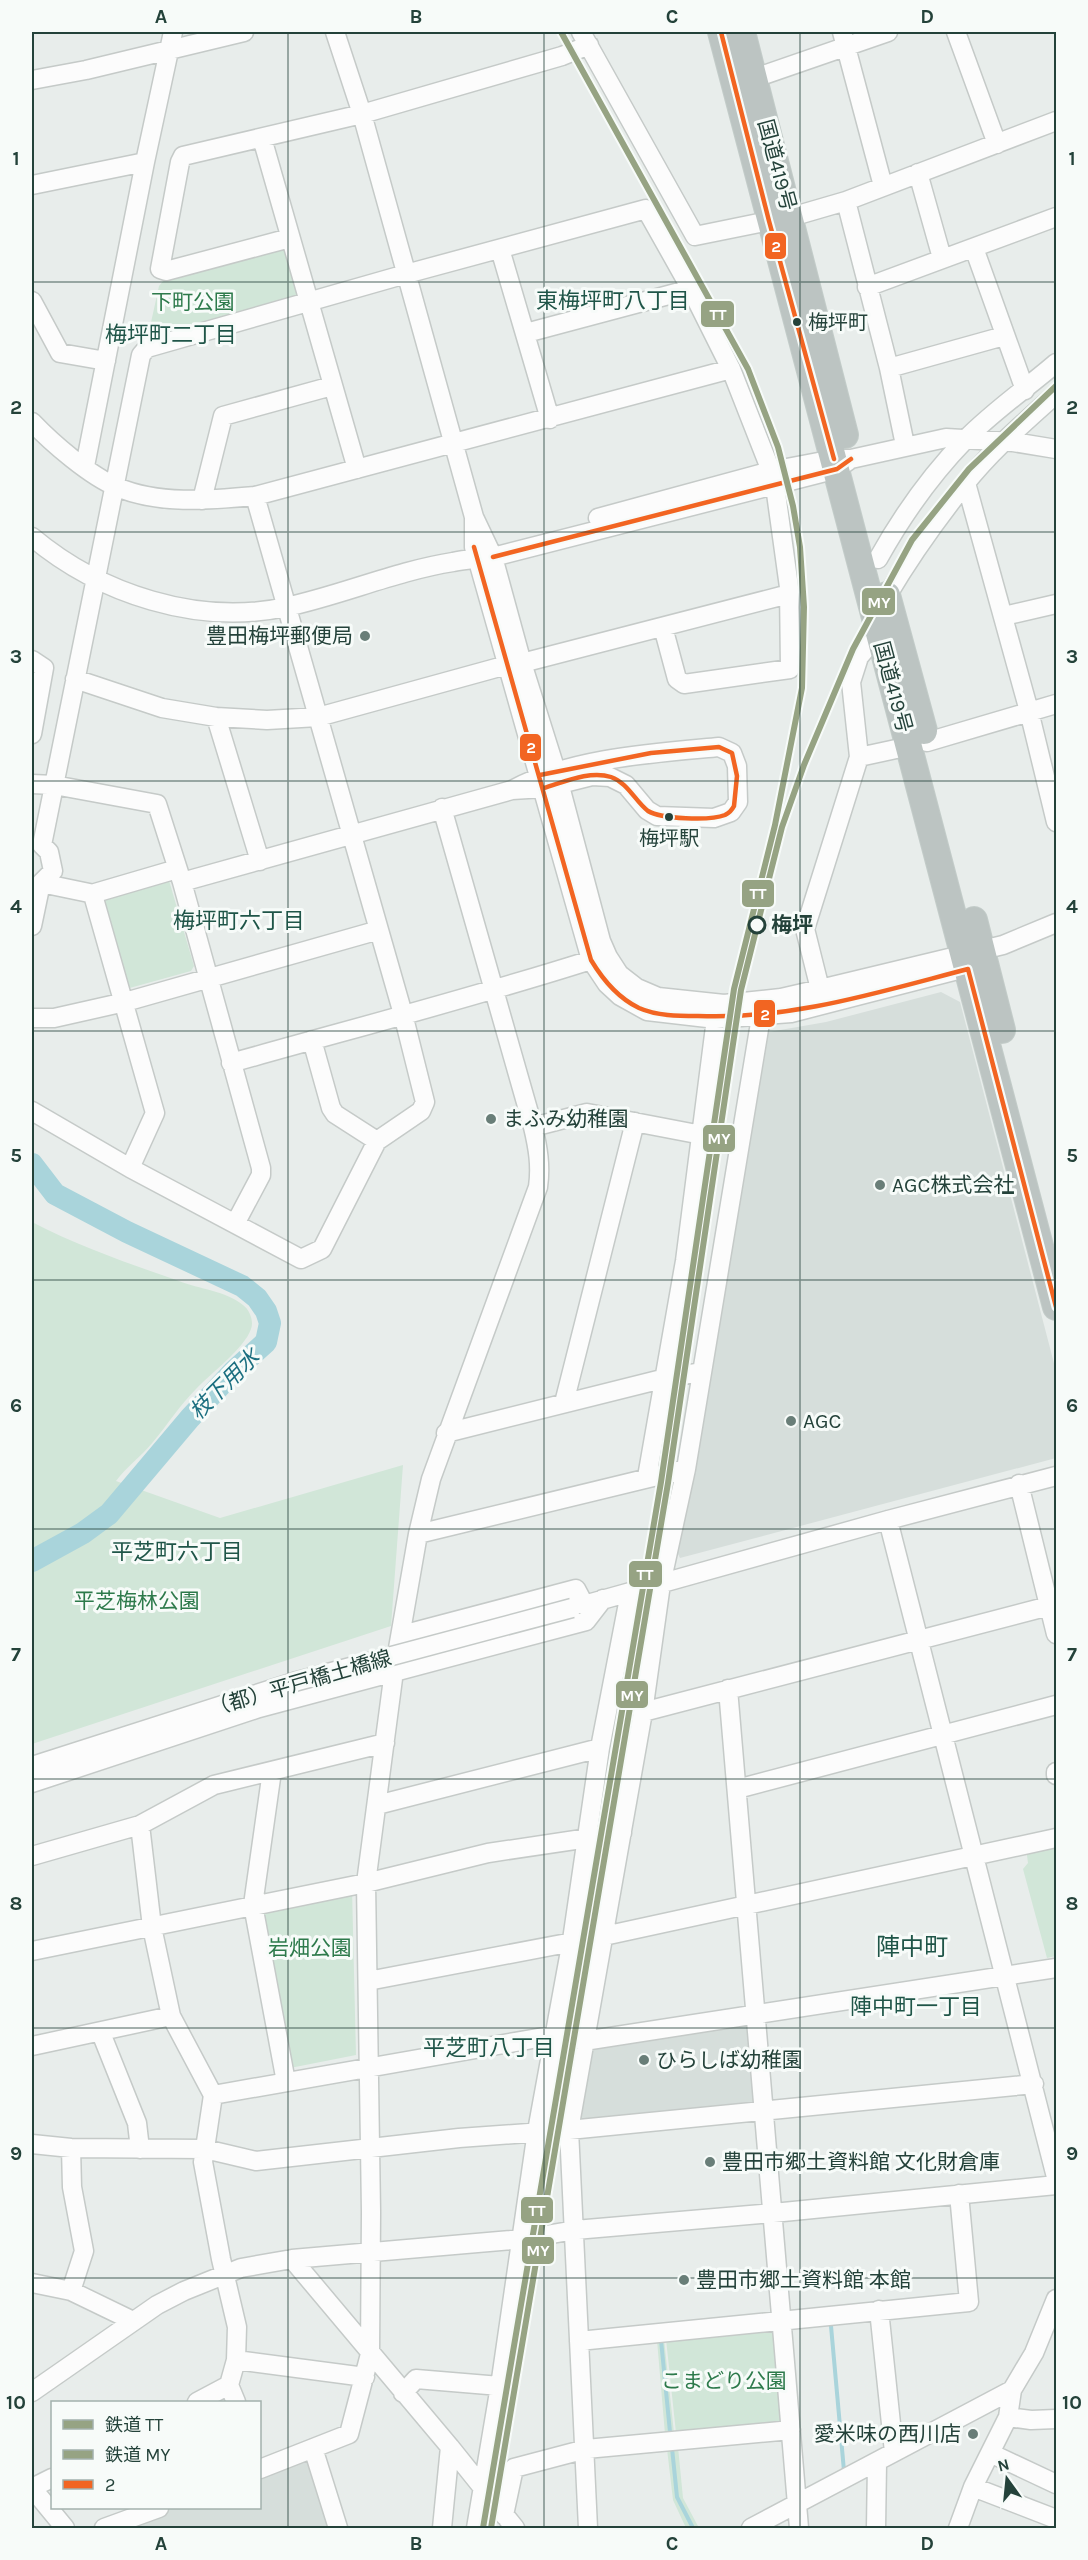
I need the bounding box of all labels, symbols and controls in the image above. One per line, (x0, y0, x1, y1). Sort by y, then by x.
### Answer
text: A (155, 5, 168, 28)
text: B (410, 5, 422, 28)
text: C (666, 5, 678, 28)
text: D (920, 5, 934, 28)
street label: 国道419号 (753, 117, 801, 213)
text: 1 (12, 147, 20, 170)
text: 1 (1068, 147, 1076, 170)
line badge: 2 (764, 232, 787, 260)
text: 2 (771, 237, 781, 256)
district label: 東梅坪町八丁目 (536, 288, 690, 314)
park label: 下町公園 (151, 290, 235, 314)
line badge: TT (700, 300, 735, 328)
text: TT (709, 305, 727, 324)
place label: 梅坪町 (808, 311, 868, 334)
marker: 梅坪町 (791, 316, 803, 328)
district label: 梅坪町二丁目 (105, 322, 237, 348)
text: 2 (10, 396, 22, 419)
text: 2 (1066, 396, 1078, 419)
line badge: MY (861, 587, 896, 616)
text: MY (867, 593, 891, 612)
place label: 豊田梅坪郵便局 (206, 624, 353, 648)
marker: 豊田梅坪郵便局 (358, 629, 372, 643)
street label: 国道419号 (869, 639, 917, 735)
text: 3 (10, 645, 22, 668)
text: 3 (1066, 645, 1078, 668)
line badge: 2 (519, 733, 542, 762)
text: 2 (526, 738, 536, 757)
marker: 梅坪駅 (663, 811, 675, 823)
place label: 梅坪駅 (639, 827, 699, 850)
line badge: TT (741, 879, 775, 908)
text: TT (749, 884, 767, 903)
text: 4 (10, 895, 22, 918)
text: 4 (1066, 895, 1078, 918)
district label: 梅坪町六丁目 (173, 908, 305, 934)
place label: 梅坪 (771, 913, 813, 937)
marker: 梅坪 (748, 916, 766, 934)
line badge: 2 (753, 999, 776, 1028)
text: 2 (760, 1005, 770, 1024)
place label: まふみ幼稚園 (503, 1107, 629, 1131)
marker: まふみ幼稚園 (484, 1112, 498, 1126)
line badge: MY (702, 1124, 736, 1153)
text: MY (707, 1129, 731, 1148)
text: 5 (10, 1144, 22, 1167)
text: 5 (1066, 1144, 1078, 1167)
place label: AGC株式会社 (892, 1173, 1014, 1197)
marker: AGC株式会社 (873, 1178, 887, 1192)
water label: 枝下用水 (184, 1343, 266, 1425)
text: 6 (10, 1394, 22, 1417)
text: 6 (1066, 1394, 1078, 1417)
place label: AGC (803, 1409, 841, 1433)
marker: AGC (784, 1414, 798, 1428)
district label: 平芝町六丁目 (111, 1539, 243, 1565)
line badge: TT (628, 1560, 663, 1588)
text: TT (636, 1565, 654, 1584)
park label: 平芝梅林公園 (74, 1589, 200, 1613)
text: 7 (11, 1643, 21, 1666)
text: 7 (1067, 1643, 1077, 1666)
street label: （都）平戸橋土橋線 (206, 1645, 394, 1721)
line badge: MY (615, 1680, 649, 1709)
text: MY (620, 1686, 644, 1705)
text: 8 (10, 1892, 22, 1915)
text: 8 (1066, 1892, 1078, 1915)
district label: 陣中町 (876, 1933, 948, 1961)
park label: 岩畑公園 (268, 1936, 352, 1960)
district label: 陣中町一丁目 (850, 1994, 982, 2020)
district label: 平芝町八丁目 (423, 2035, 555, 2061)
place label: ひらしば幼稚園 (656, 2048, 803, 2072)
marker: ひらしば幼稚園 (637, 2053, 651, 2067)
text: 9 (10, 2142, 22, 2165)
text: 9 (1066, 2142, 1078, 2165)
place label: 豊田市郷土資料館 文化財倉庫 (722, 2150, 1000, 2174)
marker: 豊田市郷土資料館 文化財倉庫 (703, 2155, 717, 2169)
line badge: TT (520, 2196, 554, 2224)
text: TT (528, 2201, 546, 2220)
line badge: MY (521, 2236, 555, 2265)
text: MY (526, 2241, 550, 2260)
place label: 豊田市郷土資料館 本館 (696, 2268, 911, 2292)
marker: 豊田市郷土資料館 本館 (677, 2273, 691, 2287)
park label: こまどり公園 (661, 2369, 787, 2393)
text: 10 (6, 2391, 26, 2414)
text: 10 (1062, 2391, 1082, 2414)
legend (51, 2401, 261, 2509)
text: 鉄道 TT (105, 2414, 163, 2436)
place label: 愛米味の西川店 (814, 2422, 961, 2446)
marker: 愛米味の西川店 (966, 2427, 980, 2441)
text: 鉄道 MY (105, 2444, 171, 2466)
north arrow (977, 2449, 1037, 2509)
text: N (995, 2454, 1011, 2476)
text: 2 (105, 2474, 115, 2496)
text: A (155, 2532, 168, 2555)
text: B (410, 2532, 422, 2555)
text: C (666, 2532, 678, 2555)
text: D (920, 2532, 934, 2555)

